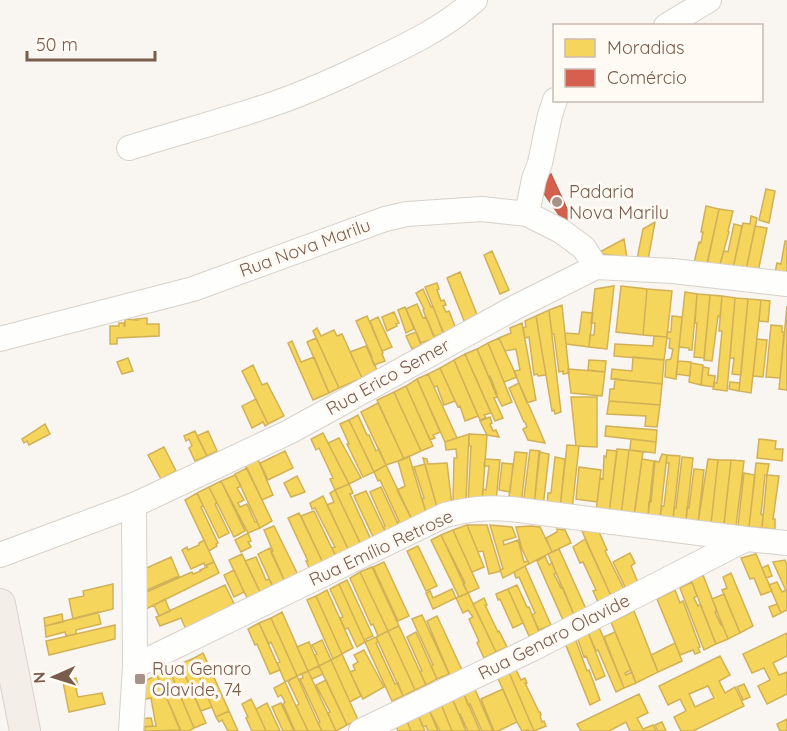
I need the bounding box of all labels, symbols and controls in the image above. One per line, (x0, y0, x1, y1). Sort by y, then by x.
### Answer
scale bar (27, 24, 154, 62)
legend (553, 24, 763, 102)
text: 50 m (36, 33, 78, 56)
text: Moradias (607, 36, 685, 59)
text: Comércio (607, 66, 687, 89)
place label: Padaria Nova Marilu (569, 180, 669, 224)
marker: Padaria Nova Marilu (550, 195, 564, 209)
street label: Rua Nova Marilu (236, 213, 374, 282)
street label: Rua Erico Semer (322, 333, 454, 420)
street label: Rua Emílio Retrose (305, 504, 457, 591)
street label: Rua Genaro Olavide (474, 588, 634, 685)
north arrow (24, 647, 84, 707)
place label: Rua Genaro Olavide, 74 (152, 657, 251, 701)
text: N (29, 671, 49, 684)
marker: Rua Genaro Olavide, 74 (133, 672, 147, 686)

